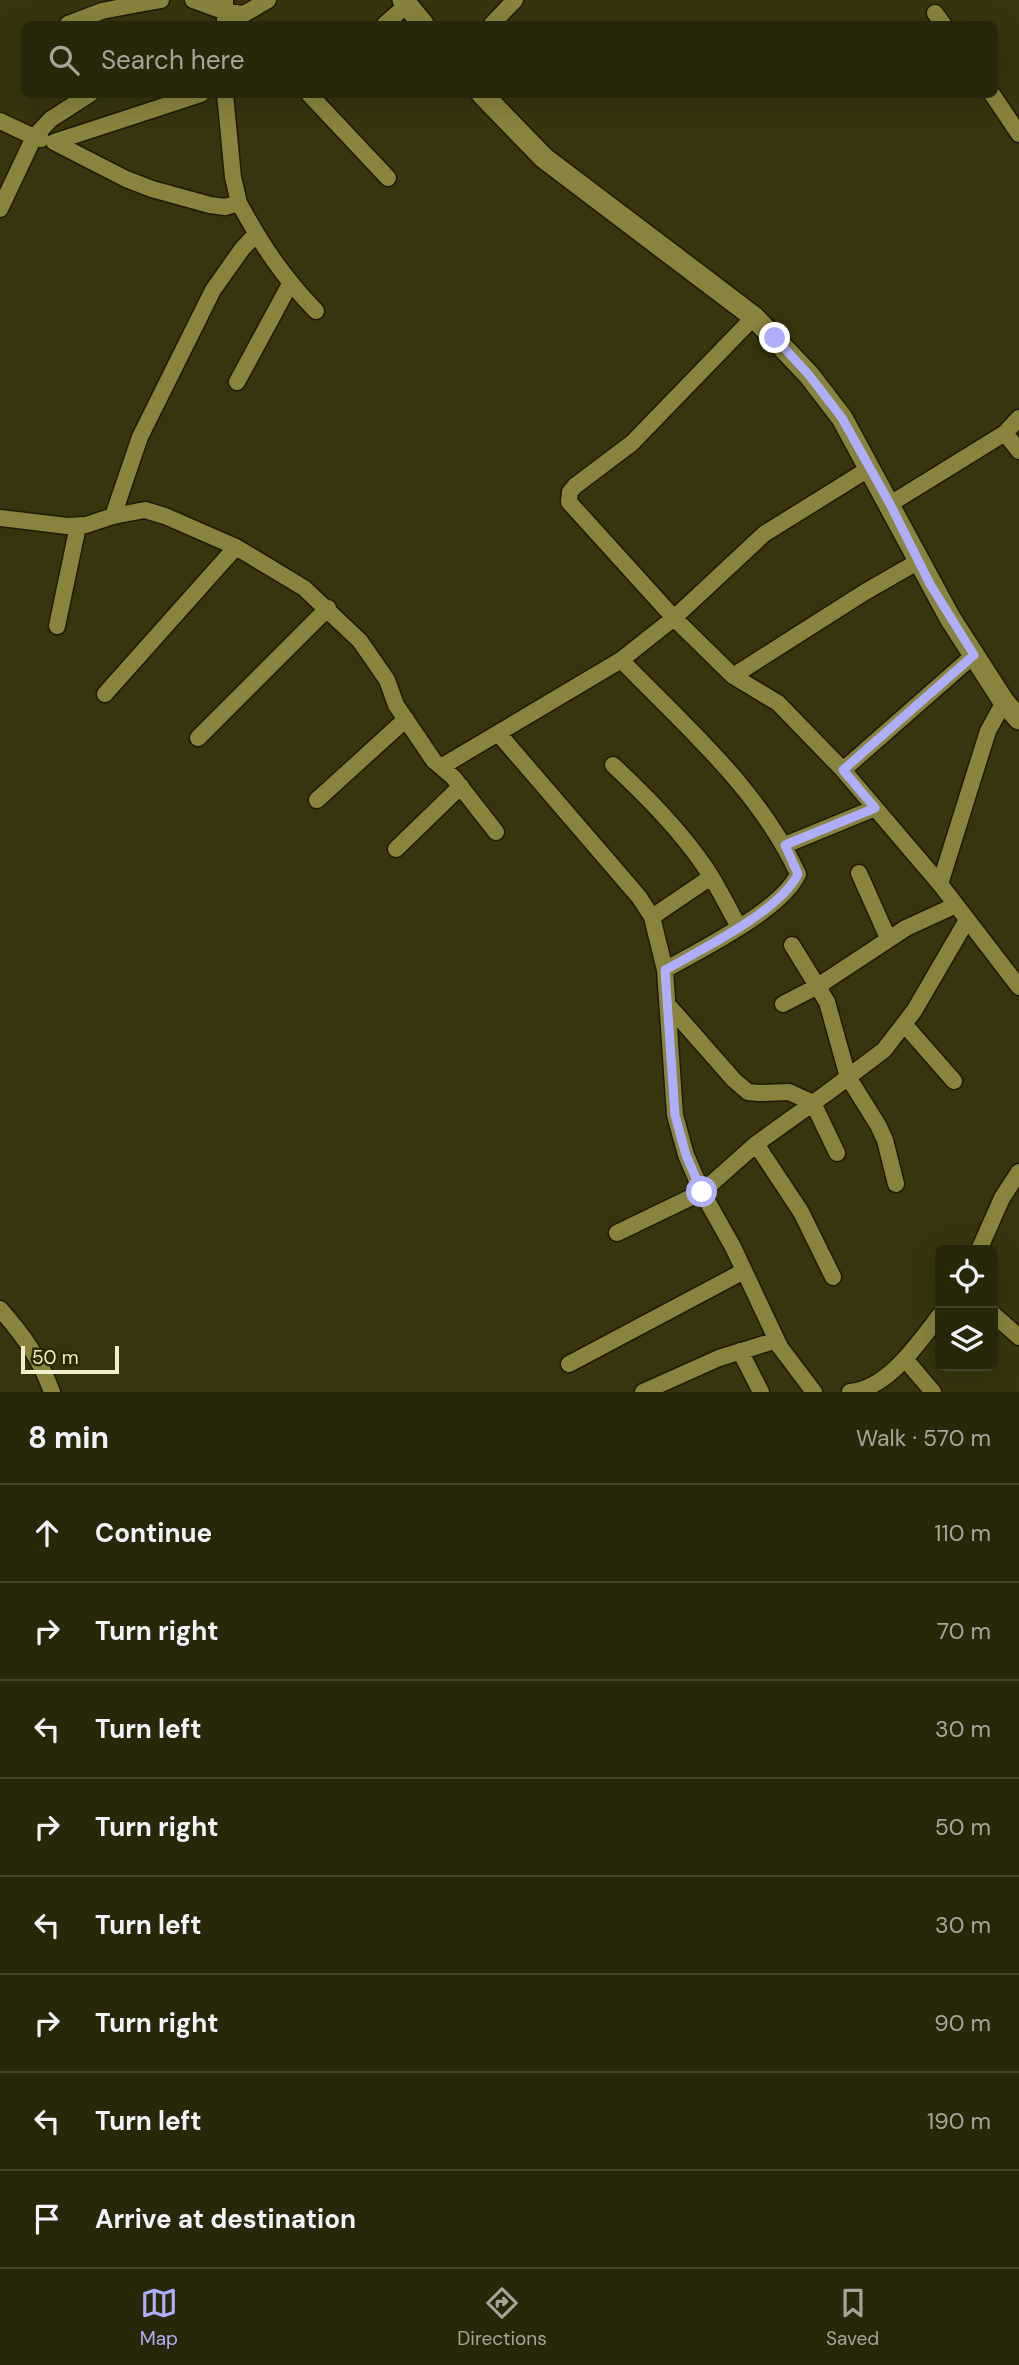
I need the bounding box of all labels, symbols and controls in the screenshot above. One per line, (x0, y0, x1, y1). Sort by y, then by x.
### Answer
search box (21, 21, 998, 98)
icon: search (45, 41, 83, 79)
text: Search here (101, 43, 244, 77)
route end (759, 322, 790, 353)
route start (686, 1176, 717, 1207)
map controls (935, 1245, 998, 1371)
button: locate (935, 1245, 998, 1308)
button: layers (935, 1308, 998, 1371)
scale bar (21, 1343, 119, 1375)
text: 50 m (32, 1345, 79, 1370)
text: 8 min (28, 1418, 109, 1457)
text: Walk · 570 m (856, 1423, 991, 1453)
icon: ahead (28, 1514, 66, 1552)
text: Continue (95, 1516, 212, 1550)
text: 110 m (934, 1518, 991, 1548)
icon: right (28, 1612, 66, 1650)
text: Turn right (95, 1614, 219, 1648)
text: 70 m (937, 1616, 991, 1646)
icon: left (28, 1710, 66, 1748)
text: Turn left (95, 1712, 202, 1746)
text: 30 m (935, 1714, 991, 1744)
icon: right (28, 1808, 66, 1846)
text: Turn right (95, 1810, 219, 1844)
text: 50 m (935, 1812, 991, 1842)
icon: left (28, 1906, 66, 1944)
text: Turn left (95, 1908, 202, 1942)
text: 30 m (935, 1910, 991, 1940)
icon: right (28, 2004, 66, 2042)
text: Turn right (95, 2006, 219, 2040)
text: 90 m (934, 2008, 991, 2038)
icon: left (28, 2102, 66, 2140)
text: Turn left (95, 2104, 202, 2138)
text: 190 m (927, 2106, 991, 2136)
icon: arrive (28, 2200, 66, 2238)
text: Arrive at destination (95, 2202, 356, 2236)
tab: Map (140, 2284, 178, 2351)
tab: Directions (457, 2284, 547, 2351)
tab: Saved (826, 2284, 879, 2351)

